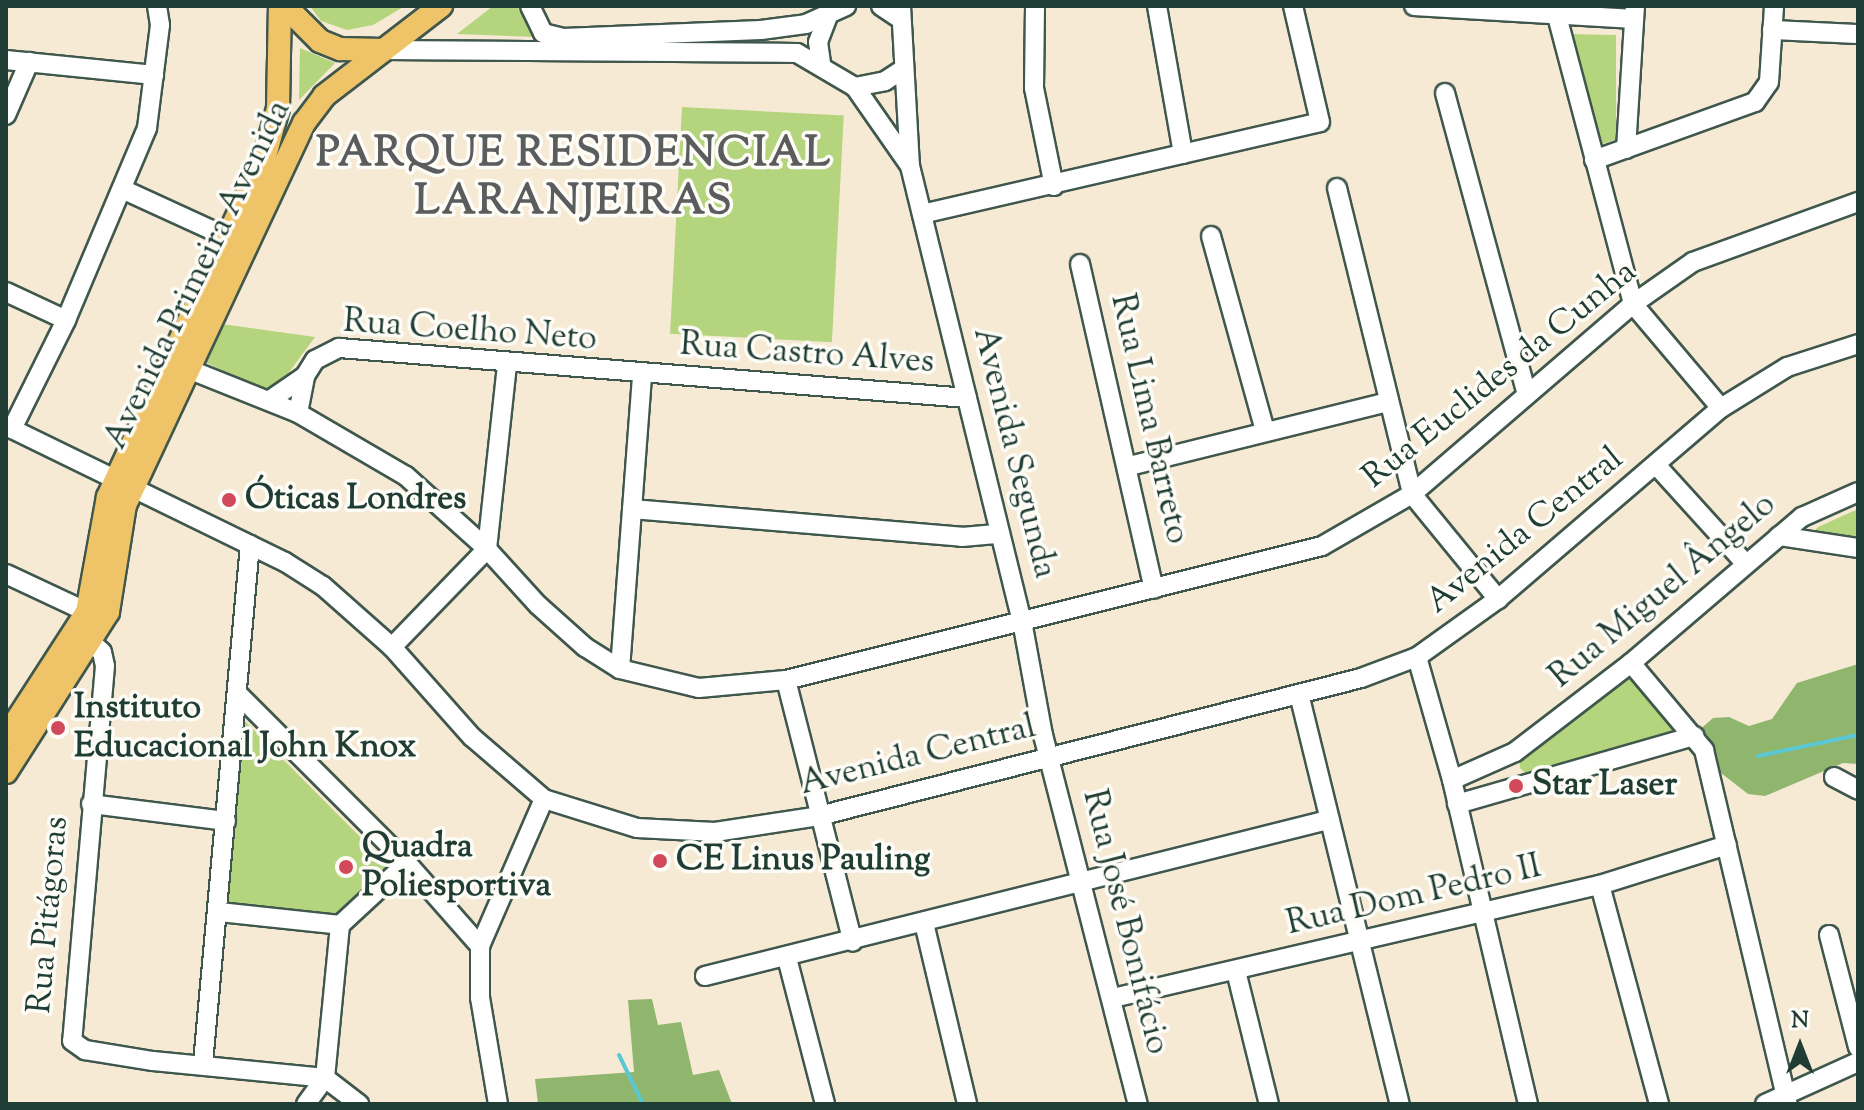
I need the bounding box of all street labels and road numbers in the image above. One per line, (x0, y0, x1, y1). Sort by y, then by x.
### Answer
street label: Avenida Primeira Avenida (96, 94, 300, 456)
street label: Rua Euclides da Cunha (1355, 252, 1645, 498)
street label: Rua Lima Barreto (1100, 290, 1198, 548)
street label: Rua Coelho Neto (342, 302, 598, 360)
street label: Avenida Segunda (963, 323, 1065, 583)
street label: Rua Castro Alves (678, 325, 936, 383)
street label: Avenida Central (1418, 439, 1632, 623)
street label: Rua Miguel Ângelo (1542, 485, 1784, 697)
street label: Avenida Central (796, 707, 1040, 805)
street label: Rua José Bonifácio (1072, 786, 1178, 1058)
street label: Rua Pitágoras (20, 815, 78, 1015)
street label: Rua Dom Pedro II (1283, 847, 1545, 945)

